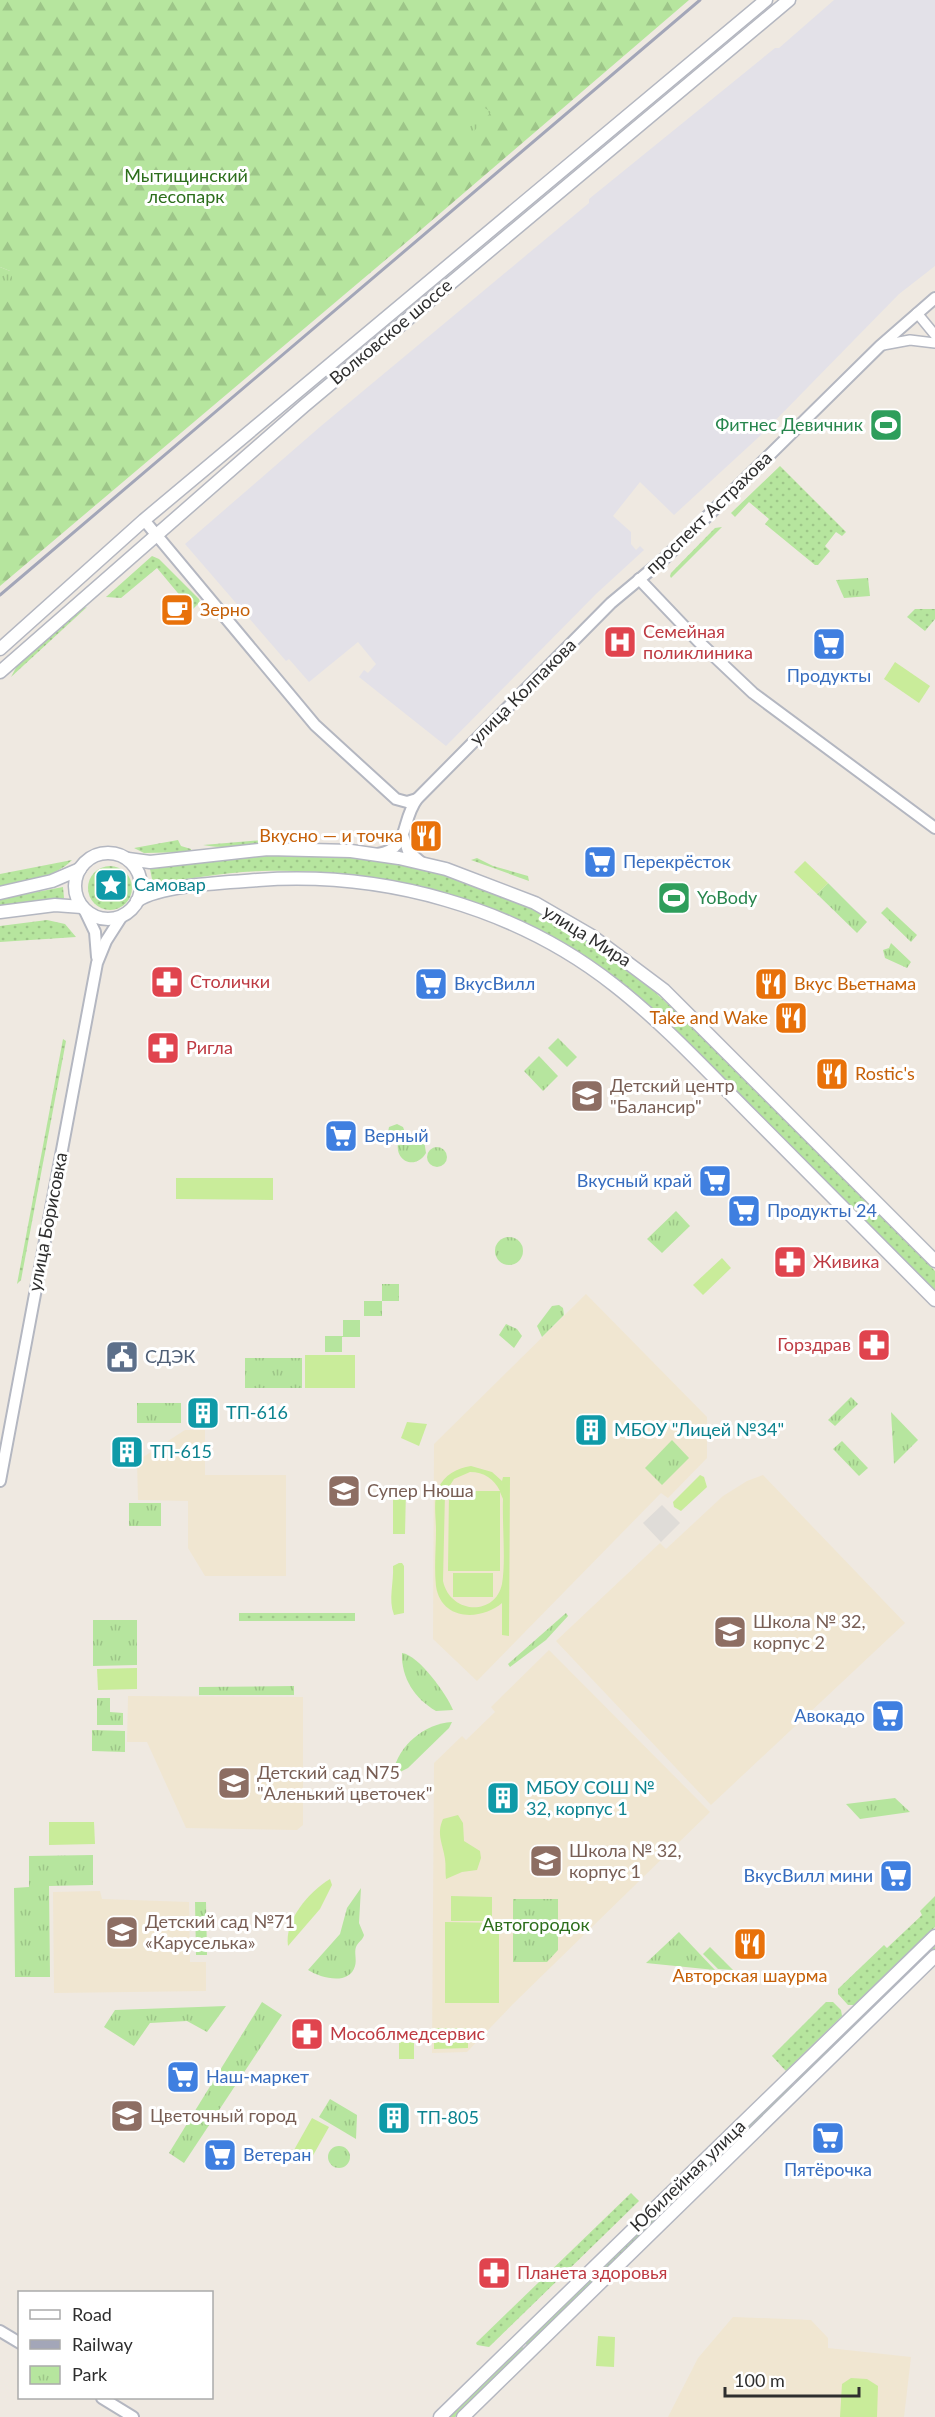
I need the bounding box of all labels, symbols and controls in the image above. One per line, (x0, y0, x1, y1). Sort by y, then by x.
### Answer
park label: Мытищинский лесопарк (124, 164, 248, 207)
street label: Волковское шоссе (325, 274, 456, 389)
sports icon: Фитнес Девичник (868, 407, 904, 443)
place label: Фитнес Девичник (715, 413, 864, 435)
street label: проспект Астрахова (641, 446, 776, 578)
cafe icon: Зерно (159, 592, 195, 628)
place label: Зерно (200, 598, 250, 620)
place label: Семейная поликлиника (643, 620, 753, 663)
hospital icon: Семейная поликлиника (602, 624, 638, 660)
supermarket icon: Продукты (811, 626, 847, 662)
street label: улица Колпакова (464, 633, 580, 749)
place label: Продукты (787, 664, 871, 686)
restaurant icon: Вкусно — и точка (408, 818, 444, 854)
place label: Вкусно — и точка (259, 824, 403, 846)
supermarket icon: Перекрёсток (582, 844, 618, 880)
place label: Перекрёсток (623, 850, 731, 872)
place icon: Самовар (93, 867, 129, 903)
place label: Самовар (134, 873, 206, 895)
sports icon: YoBody (656, 880, 692, 916)
place label: YoBody (697, 886, 758, 908)
street label: улица Мира (539, 899, 636, 971)
pharmacy icon: Столички (149, 964, 185, 1000)
supermarket icon: ВкусВилл (413, 966, 449, 1002)
restaurant icon: Вкус Вьетнама (753, 966, 789, 1002)
place label: Столички (190, 970, 270, 992)
place label: ВкусВилл (454, 972, 535, 994)
place label: Вкус Вьетнама (794, 972, 916, 994)
restaurant icon: Take and Wake (773, 1000, 809, 1036)
place label: Take and Wake (650, 1006, 768, 1028)
pharmacy icon: Ригла (145, 1030, 181, 1066)
place label: Ригла (186, 1036, 233, 1058)
restaurant icon: Rostic's (814, 1056, 850, 1092)
place label: Rostic's (855, 1062, 915, 1084)
place label: Детский центр "Балансир" (610, 1074, 735, 1117)
school or university icon: Детский центр "Балансир" (569, 1078, 605, 1114)
supermarket icon: Верный (323, 1118, 359, 1154)
place label: Верный (364, 1124, 429, 1146)
street label: улица Борисовка (23, 1150, 71, 1293)
supermarket icon: Вкусный край (697, 1163, 733, 1199)
place label: Вкусный край (577, 1169, 692, 1191)
supermarket icon: Продукты 24 (726, 1193, 762, 1229)
place label: Продукты 24 (767, 1199, 877, 1221)
pharmacy icon: Живика (772, 1244, 808, 1280)
place label: Живика (813, 1250, 879, 1272)
pharmacy icon: Горздрав (856, 1327, 892, 1363)
place label: Горздрав (777, 1333, 851, 1355)
public building icon: СДЭК (104, 1339, 140, 1375)
place label: СДЭК (145, 1345, 195, 1367)
building icon: ТП-616 (185, 1395, 221, 1431)
place label: ТП-616 (226, 1401, 288, 1423)
building icon: МБОУ "Лицей №34" (573, 1412, 609, 1448)
place label: МБОУ "Лицей №34" (614, 1418, 784, 1440)
building icon: ТП-615 (109, 1434, 145, 1470)
place label: ТП-615 (150, 1440, 212, 1462)
school or university icon: Супер Нюша (326, 1473, 362, 1509)
place label: Супер Нюша (367, 1479, 474, 1501)
place label: Школа № 32, корпус 2 (753, 1610, 866, 1653)
school or university icon: Школа № 32, корпус 2 (712, 1614, 748, 1650)
supermarket icon: Авокадо (870, 1698, 906, 1734)
place label: Авокадо (794, 1704, 865, 1726)
place label: Детский сад N75 "Аленький цветочек" (257, 1761, 432, 1804)
school or university icon: Детский сад N75 "Аленький цветочек" (216, 1765, 252, 1801)
place label: МБОУ СОШ № 32, корпус 1 (526, 1776, 655, 1819)
building icon: МБОУ СОШ № 32, корпус 1 (485, 1780, 521, 1816)
place label: Школа № 32, корпус 1 (569, 1839, 682, 1882)
school or university icon: Школа № 32, корпус 1 (528, 1843, 564, 1879)
supermarket icon: ВкусВилл мини (878, 1858, 914, 1894)
place label: ВкусВилл мини (744, 1864, 873, 1886)
place label: Детский сад №71 «Каруселька» (145, 1910, 295, 1953)
park label: Автогородок (482, 1913, 590, 1935)
school or university icon: Детский сад №71 «Каруселька» (104, 1914, 140, 1950)
restaurant icon: Авторская шаурма (732, 1926, 768, 1962)
place label: Авторская шаурма (673, 1964, 827, 1986)
pharmacy icon: Мособлмедсервис (289, 2016, 325, 2052)
place label: Мособлмедсервис (330, 2022, 485, 2044)
supermarket icon: Наш-маркет (165, 2059, 201, 2095)
place label: Наш-маркет (206, 2065, 309, 2087)
school or university icon: Цветочный город (109, 2098, 145, 2134)
building icon: ТП-805 (376, 2100, 412, 2136)
place label: Цветочный город (150, 2104, 297, 2126)
place label: ТП-805 (417, 2106, 479, 2128)
street label: Юбилейная улица (625, 2115, 750, 2236)
supermarket icon: Пятёрочка (810, 2120, 846, 2156)
supermarket icon: Ветеран (202, 2137, 238, 2173)
place label: Ветеран (243, 2143, 311, 2165)
place label: Пятёрочка (784, 2158, 872, 2180)
pharmacy icon: Планета здоровья (476, 2255, 512, 2291)
place label: Планета здоровья (517, 2261, 667, 2283)
legend (18, 2291, 213, 2399)
text: Road (72, 2303, 112, 2325)
text: Railway (72, 2333, 133, 2355)
scale bar (725, 2360, 858, 2398)
text: Park (72, 2363, 108, 2385)
text: 100 m (734, 2369, 785, 2391)

